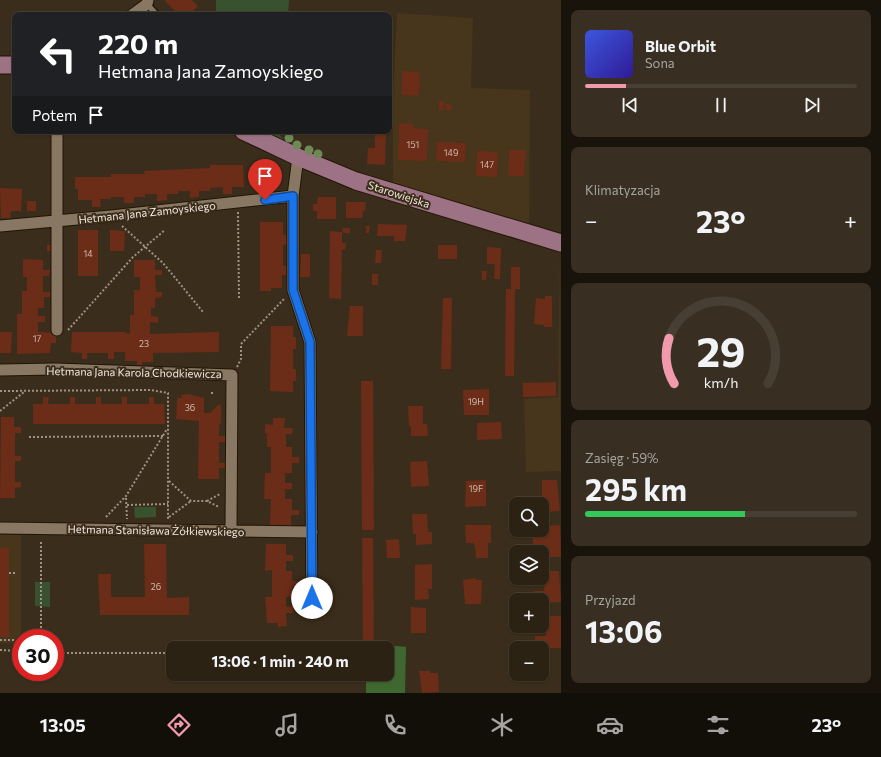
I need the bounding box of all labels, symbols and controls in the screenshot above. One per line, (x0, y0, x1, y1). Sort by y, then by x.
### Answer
text: 220 m (98, 26, 178, 60)
icon: left (32, 28, 84, 80)
text: Blue Orbit (645, 37, 716, 55)
text: Sona (645, 55, 675, 71)
text: Hetmana Jana Zamoyskiego (98, 60, 324, 82)
icon: previous (619, 94, 641, 116)
icon: pause (710, 94, 732, 116)
icon: next (801, 94, 823, 116)
icon: arrive (85, 104, 107, 126)
text: Potem (32, 106, 77, 124)
house number: 151 (407, 139, 419, 150)
house number: 149 (444, 147, 458, 158)
pin (248, 159, 282, 200)
house number: 147 (480, 159, 494, 170)
icon: arrive (254, 165, 276, 187)
street label: Starowiejska (366, 178, 432, 210)
text: Klimatyzacja (585, 182, 660, 198)
street label: Hetmana Jana Zamoyskiego (78, 198, 217, 227)
text: 23° (696, 202, 746, 239)
text: − (585, 207, 598, 234)
text: + (844, 207, 857, 234)
house number: 14 (83, 248, 93, 259)
text: 29 (696, 325, 746, 376)
house number: 17 (33, 333, 42, 344)
house number: 23 (139, 338, 149, 349)
street label: Hetmana Jana Karola Chodkiewicza (46, 364, 222, 381)
text: km/h (704, 373, 738, 391)
house number: 19H (468, 396, 484, 407)
house number: 36 (185, 402, 195, 413)
text: Zasięg · 59% (585, 450, 659, 466)
text: 295 km (585, 470, 687, 507)
house number: 19F (469, 483, 483, 494)
map controls (509, 497, 549, 681)
button: search (509, 497, 549, 537)
street label: Hetmana Stanisława Żółkiewskiego (68, 521, 245, 538)
button: layers (509, 545, 549, 585)
position arrow (291, 577, 333, 619)
house number: 26 (151, 581, 161, 592)
text: Przyjazd (585, 592, 636, 608)
button: + (509, 593, 549, 633)
text: 13:06 (585, 612, 662, 649)
speed limit sign: 30 (12, 629, 64, 681)
button: − (509, 641, 549, 681)
text: 13:06 · 1 min · 240 m (211, 652, 349, 670)
icon: directions (165, 711, 193, 739)
icon: music (273, 711, 301, 739)
icon: phone (381, 711, 409, 739)
icon: climate (488, 711, 516, 739)
icon: car (596, 711, 624, 739)
icon: filters (704, 711, 732, 739)
text: 13:05 (40, 714, 86, 736)
text: 23° (811, 714, 841, 736)

